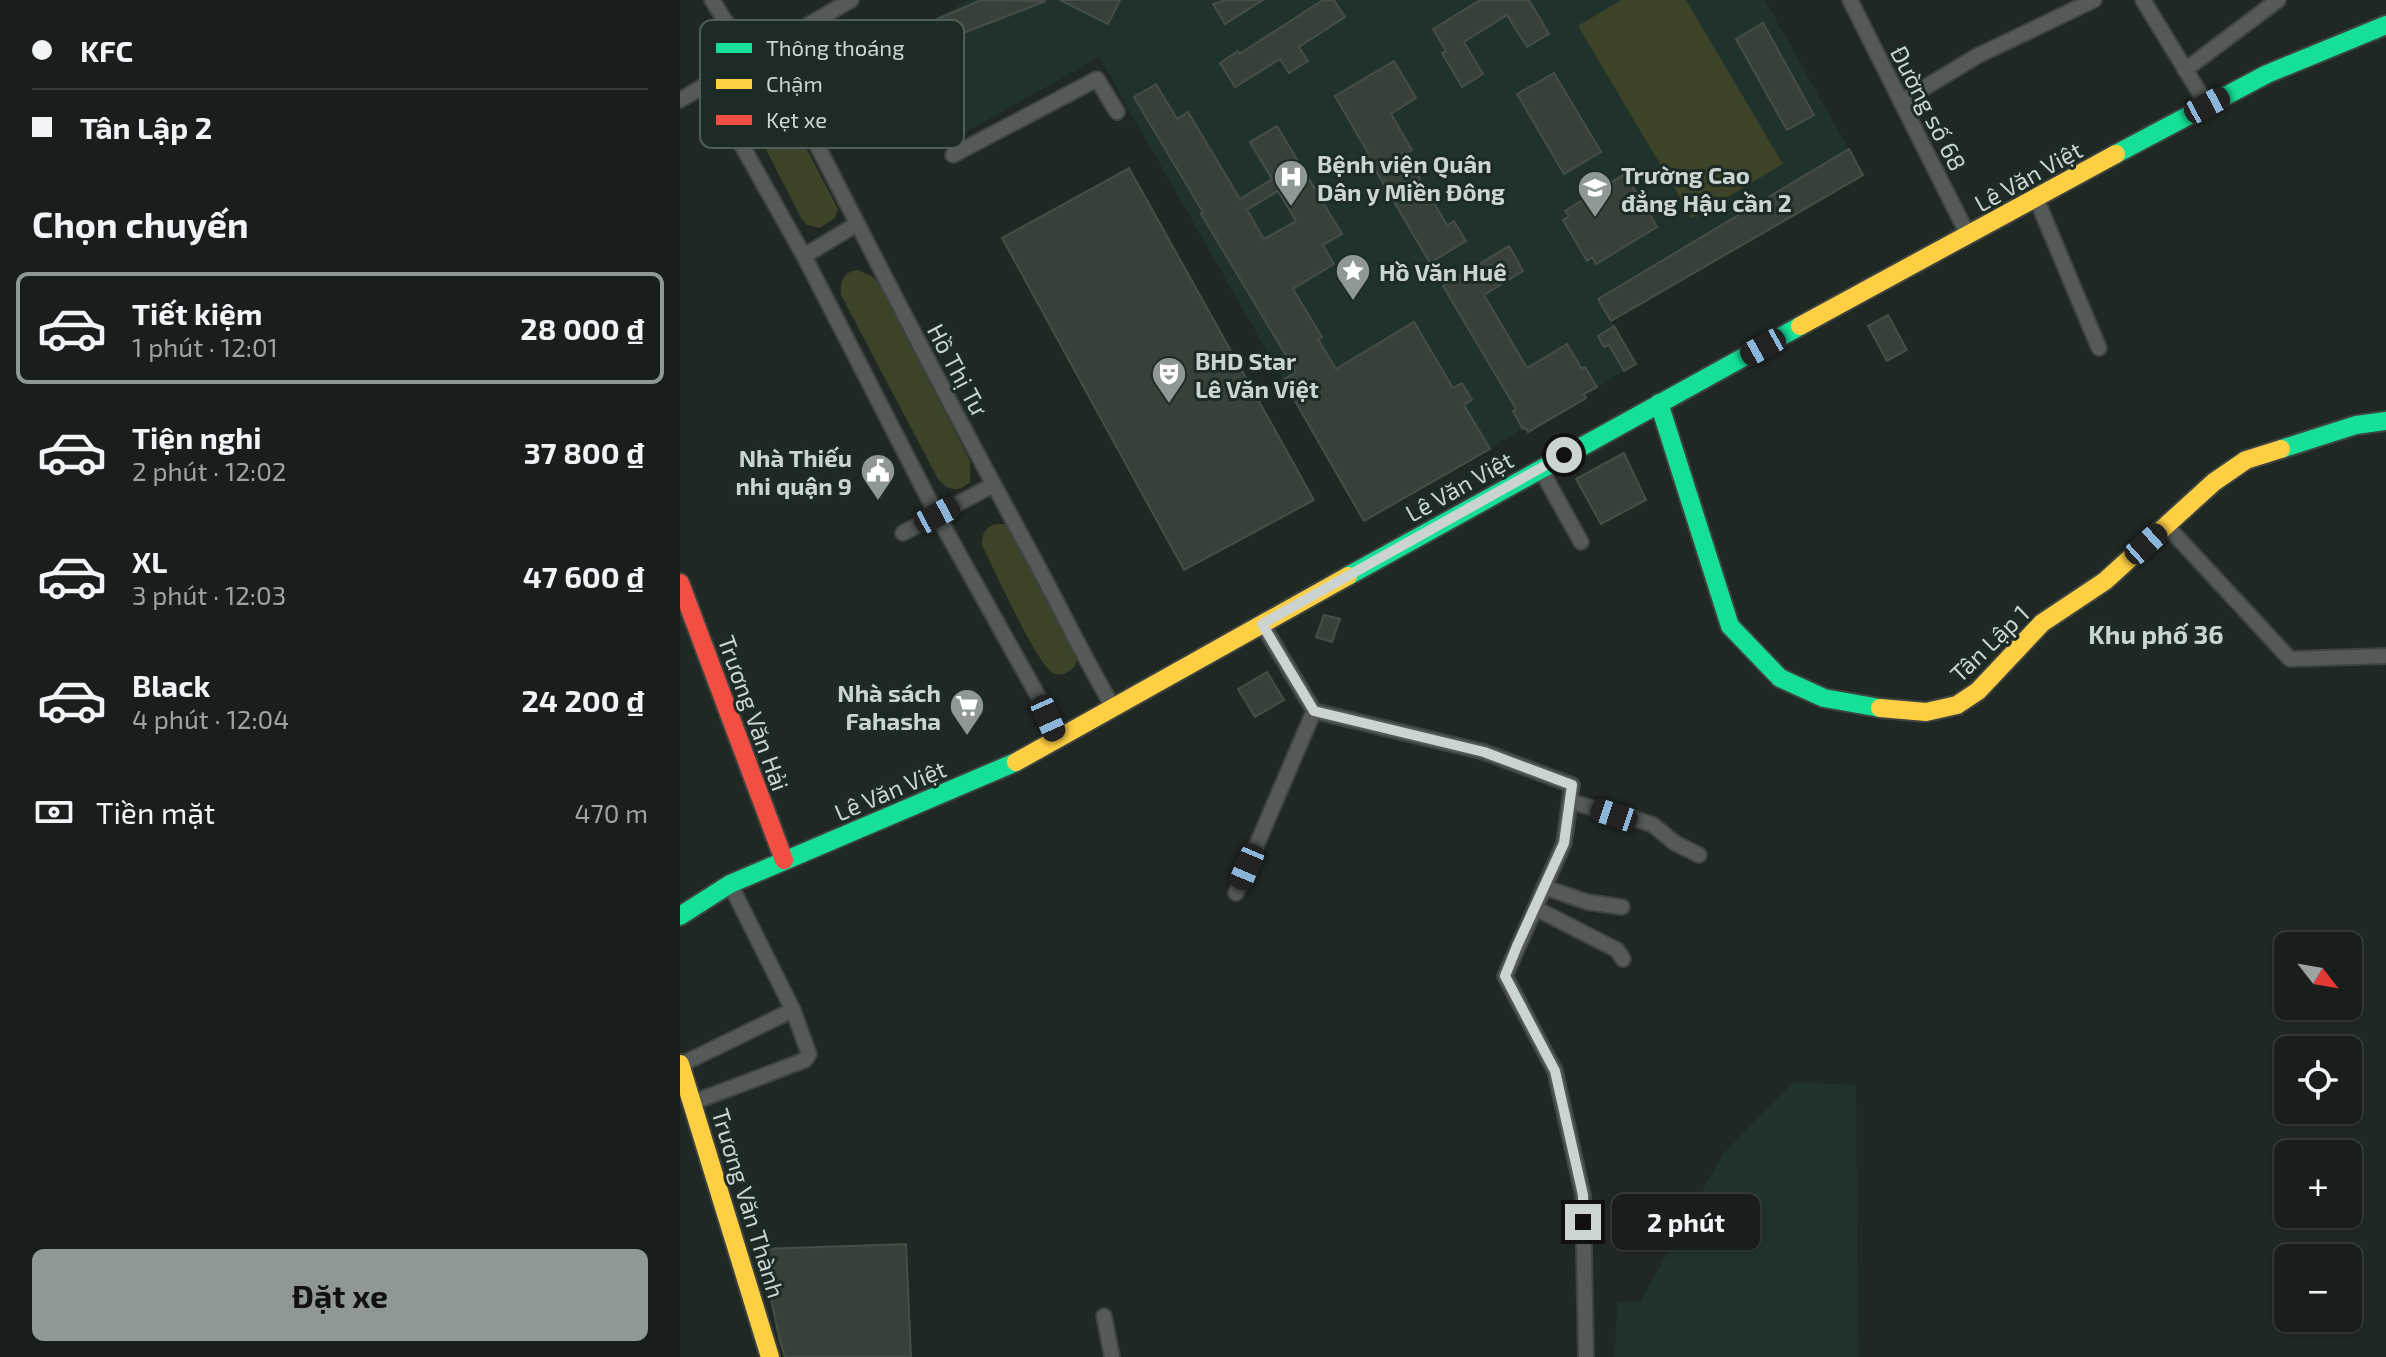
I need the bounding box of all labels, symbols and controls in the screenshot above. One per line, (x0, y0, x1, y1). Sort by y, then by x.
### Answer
legend (700, 20, 964, 148)
text: KFC (80, 32, 133, 68)
text: Thông thoáng (766, 34, 904, 60)
street label: Đường số 68 (1885, 41, 1973, 175)
text: Chậm (766, 70, 823, 96)
car (2180, 83, 2234, 127)
text: Kẹt xe (766, 106, 827, 132)
text: Tân Lập 2 (80, 109, 212, 145)
street label: Lê Văn Việt (1969, 135, 2087, 217)
place label: Bệnh viện Quân Dân y Miền Đông (1317, 149, 1505, 206)
hospital icon: Bệnh viện Quân Dân y Miền Đông (1272, 158, 1310, 208)
place label: Trường Cao đẳng Hậu cần 2 (1621, 160, 1792, 217)
school or university icon: Trường Cao đẳng Hậu cần 2 (1576, 169, 1614, 219)
text: Chọn chuyến (32, 202, 249, 245)
place icon: Hồ Văn Huê (1334, 252, 1372, 302)
place label: Hồ Văn Huê (1379, 257, 1507, 286)
icon: car (36, 292, 108, 364)
text: Tiết kiệm (132, 295, 262, 331)
text: 28 000 ₫ (520, 310, 644, 346)
street label: Hồ Thị Tư (922, 318, 994, 420)
car (1736, 325, 1790, 369)
text: 1 phút · 12:01 (132, 331, 278, 362)
place label: BHD Star Lê Văn Việt (1195, 346, 1319, 403)
theatre icon: BHD Star Lê Văn Việt (1150, 355, 1188, 405)
icon: car (36, 416, 108, 488)
text: Tiện nghi (132, 419, 262, 455)
text: 37 800 ₫ (524, 434, 644, 470)
route start (1546, 437, 1582, 473)
place label: Nhà Thiếu nhi quận 9 (735, 443, 852, 500)
street label: Lê Văn Việt (1400, 445, 1518, 527)
public building icon: Nhà Thiếu nhi quận 9 (859, 452, 897, 502)
text: 2 phút · 12:02 (132, 455, 286, 486)
car (910, 493, 964, 537)
car (2120, 519, 2172, 569)
icon: car (36, 540, 108, 612)
text: XL (132, 543, 167, 579)
text: 47 600 ₫ (523, 558, 644, 594)
text: 3 phút · 12:03 (132, 579, 286, 610)
street label: Tân Lập 1 (1943, 598, 2035, 688)
district label: Khu phố 36 (2088, 618, 2224, 649)
street label: Trương Văn Hải (712, 631, 796, 795)
icon: car (36, 664, 108, 736)
text: Black (132, 667, 210, 703)
place label: Nhà sách Fahasha (837, 678, 941, 735)
text: 24 200 ₫ (521, 682, 644, 718)
supermarket icon: Nhà sách Fahasha (948, 687, 986, 737)
car (1027, 691, 1069, 745)
text: 4 phút · 12:04 (132, 703, 289, 734)
street label: Lê Văn Việt (830, 754, 950, 826)
icon: cash (32, 790, 76, 834)
text: Tiền mặt (96, 794, 215, 830)
car (1587, 796, 1641, 834)
text: 470 m (574, 797, 648, 828)
car (1227, 840, 1267, 894)
north arrow (2274, 932, 2362, 1020)
map controls (2274, 932, 2362, 1332)
button: locate (2274, 1036, 2362, 1124)
street label: Trương Văn Thành (706, 1105, 792, 1301)
button: + (2274, 1140, 2362, 1228)
callout: 2 phút (1611, 1194, 1759, 1250)
route end (1565, 1204, 1601, 1240)
text: 2 phút (1647, 1206, 1725, 1237)
button: − (2274, 1244, 2362, 1332)
button: Đặt xe (32, 1249, 648, 1341)

